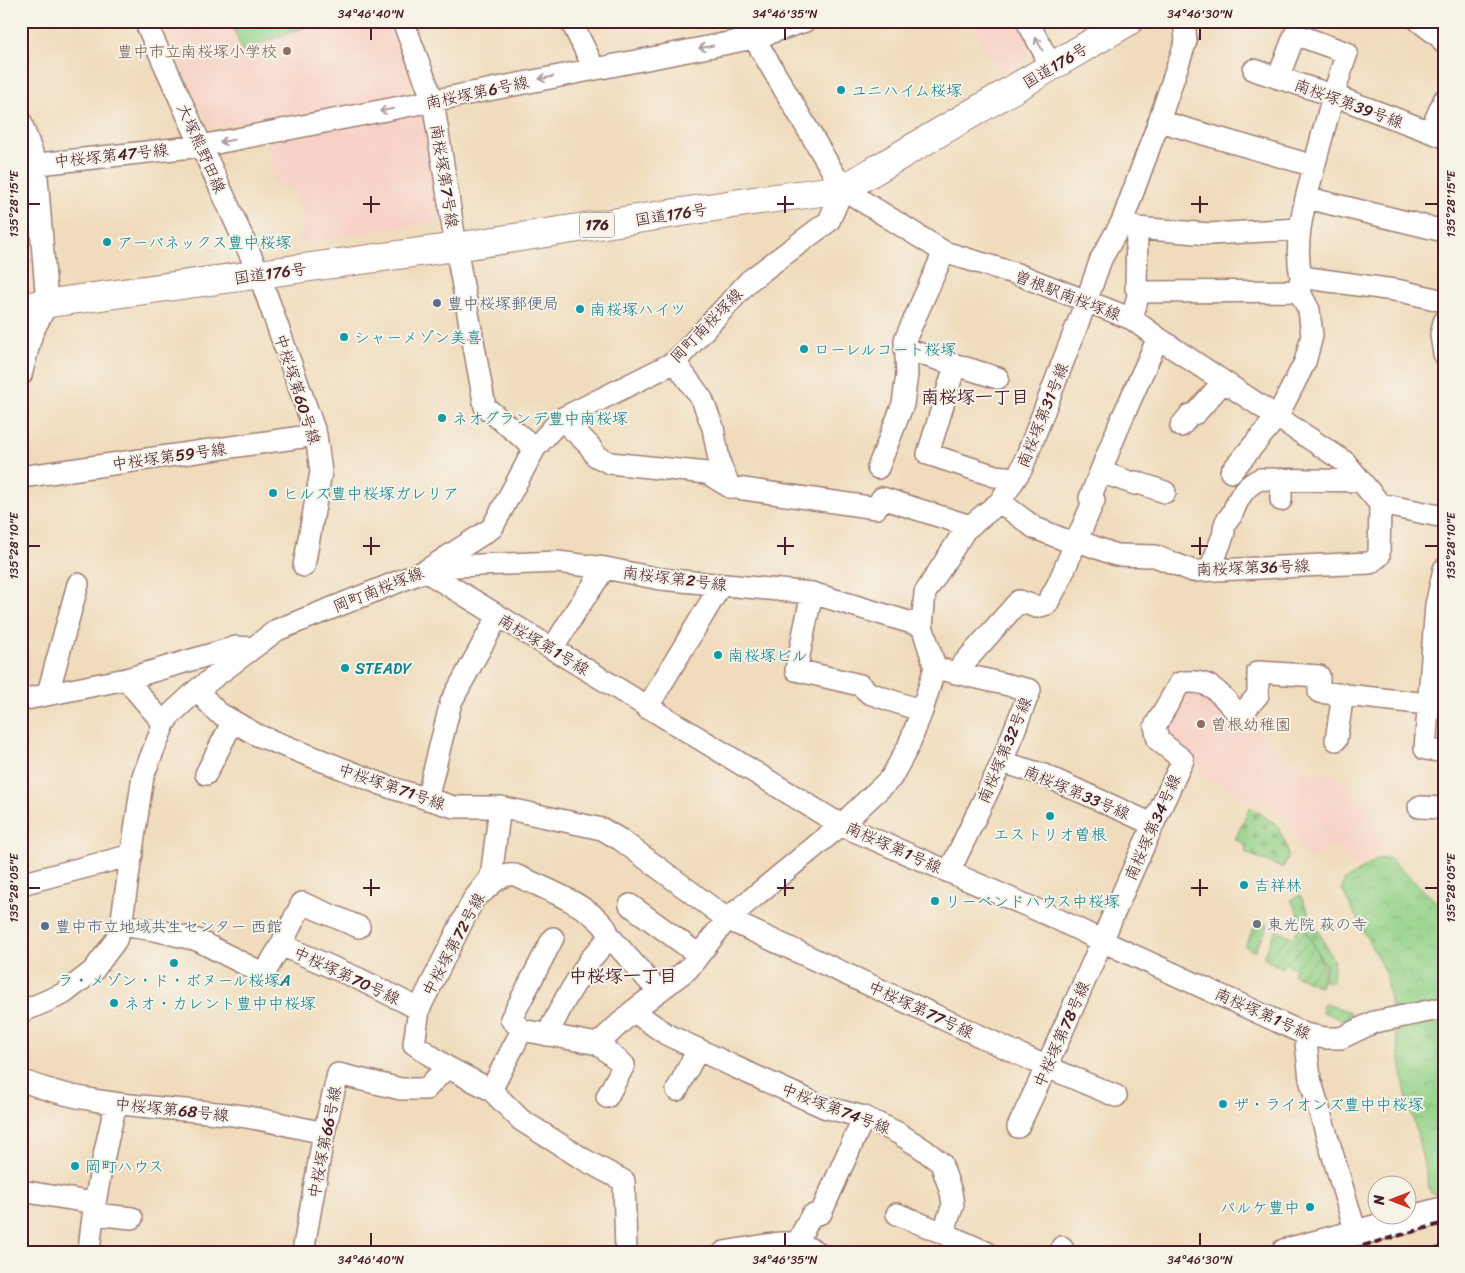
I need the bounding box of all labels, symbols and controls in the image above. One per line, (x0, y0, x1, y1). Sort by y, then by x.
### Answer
text: 34°46'40"N (338, 3, 405, 25)
text: 34°46'35"N (752, 3, 818, 25)
text: 34°46'30"N (1167, 3, 1233, 25)
street label: 国道176号 (1016, 34, 1094, 97)
place label: 豊中市立南桜塚小学校 (117, 37, 277, 66)
one-way arrow (1034, 37, 1044, 52)
one-way arrow (698, 42, 714, 52)
marker: 豊中市立南桜塚小学校 (281, 45, 293, 57)
street label: 南桜塚第6号線 (423, 67, 532, 118)
street label: 南桜塚第39号線 (1290, 70, 1408, 137)
one-way arrow (539, 74, 555, 83)
place label: ユニハイム桜塚 (851, 76, 962, 105)
marker: ユニハイム桜塚 (835, 84, 847, 96)
street label: 大塚熊野田線 (169, 98, 234, 198)
one-way arrow (379, 106, 395, 116)
street label: 南桜塚第7号線 (422, 122, 467, 230)
street label: 中桜塚第47号線 (52, 135, 170, 176)
one-way arrow (220, 136, 236, 146)
text: 135°28'15"E (3, 169, 25, 237)
text: 135°28'15"E (1440, 169, 1462, 237)
street label: 国道176号 (633, 194, 709, 235)
road number: 176 (580, 212, 614, 238)
place label: アーバネックス豊中桜塚 (117, 228, 291, 257)
marker: アーバネックス豊中桜塚 (101, 236, 113, 248)
street label: 国道176号 (232, 254, 308, 293)
street label: 曽根駅南桜塚線 (1010, 262, 1125, 329)
street label: 岡町南桜塚線 (663, 281, 750, 370)
place label: 豊中桜塚郵便局 (447, 289, 559, 318)
place label: 南桜塚ハイツ (590, 295, 686, 324)
marker: 豊中桜塚郵便局 (431, 297, 443, 309)
marker: 南桜塚ハイツ (574, 303, 586, 315)
place label: シャーメゾン美喜 (354, 323, 482, 352)
street label: 中桜塚第60号線 (266, 330, 329, 448)
marker: シャーメゾン美喜 (338, 331, 350, 343)
place label: ローレルコート桜塚 (814, 335, 956, 364)
marker: ローレルコート桜塚 (798, 343, 810, 355)
street label: 南桜塚第31号線 (1008, 358, 1077, 472)
district label: 南桜塚一丁目 (921, 381, 1029, 413)
place label: ネオグランデ豊中南桜塚 (452, 404, 628, 433)
marker: ネオグランデ豊中南桜塚 (436, 412, 448, 424)
street label: 中桜塚第59号線 (110, 434, 228, 479)
place label: ヒルズ豊中桜塚ガレリア (283, 479, 459, 508)
marker: ヒルズ豊中桜塚ガレリア (267, 487, 279, 499)
text: 135°28'10"E (3, 511, 25, 580)
text: 135°28'10"E (1440, 511, 1462, 580)
street label: 南桜塚第36号線 (1196, 551, 1310, 584)
street label: 岡町南桜塚線 (328, 558, 428, 621)
street label: 南桜塚第2号線 (621, 558, 729, 599)
street label: 南桜塚第1号線 (492, 606, 595, 683)
place label: 南桜塚ビル (728, 641, 808, 670)
marker: 南桜塚ビル (712, 649, 724, 661)
place label: STEADY (355, 654, 412, 683)
marker: STEADY (339, 662, 351, 674)
street label: 南桜塚第32号線 (969, 692, 1040, 808)
place label: 曽根幼稚園 (1211, 710, 1291, 739)
marker: 曽根幼稚園 (1195, 718, 1207, 730)
street label: 中桜塚第71号線 (334, 755, 450, 818)
street label: 南桜塚第33号線 (1019, 757, 1135, 828)
street label: 南桜塚第34号線 (1116, 769, 1189, 886)
marker: エストリオ曽根 (1044, 810, 1056, 822)
street label: 南桜塚第1号線 (841, 813, 947, 882)
place label: エストリオ曽根 (993, 820, 1107, 849)
text: 135°28'05"E (3, 852, 25, 923)
text: 135°28'05"E (1440, 852, 1462, 923)
place label: 吉祥林 (1254, 871, 1302, 900)
marker: 吉祥林 (1238, 879, 1250, 891)
street label: 中桜塚第72号線 (414, 887, 493, 1002)
place label: リーベンドハウス中桜塚 (945, 887, 1120, 916)
marker: リーベンドハウス中桜塚 (929, 895, 941, 907)
place label: 東光院 萩の寺 (1267, 910, 1367, 939)
place label: 豊中市立地域共生センター 西館 (55, 912, 283, 941)
marker: 東光院 萩の寺 (1251, 918, 1263, 930)
marker: 豊中市立地域共生センター 西館 (39, 920, 51, 932)
street label: 中桜塚第70号線 (288, 938, 405, 1013)
marker: ラ・メゾン・ド・ボヌール桜塚A (168, 957, 180, 969)
district label: 中桜塚一丁目 (569, 960, 677, 992)
place label: ラ・メゾン・ド・ボヌール桜塚A (57, 966, 291, 995)
street label: 中桜塚第77号線 (863, 972, 979, 1047)
street label: 中桜塚第78号線 (1025, 976, 1098, 1093)
street label: 南桜塚第1号線 (1210, 979, 1316, 1048)
place label: ネオ・カレント豊中中桜塚 (124, 989, 316, 1018)
marker: ネオ・カレント豊中中桜塚 (108, 997, 120, 1009)
street label: 中桜塚第74号線 (777, 1074, 895, 1143)
street label: 中桜塚第66号線 (299, 1083, 350, 1201)
street label: 中桜塚第68号線 (113, 1089, 231, 1130)
place label: ザ・ライオンズ豊中中桜塚 (1233, 1090, 1424, 1119)
marker: ザ・ライオンズ豊中中桜塚 (1217, 1098, 1229, 1110)
place label: 岡町ハウス (85, 1152, 164, 1181)
marker: 岡町ハウス (69, 1160, 81, 1172)
north arrow (1368, 1176, 1418, 1226)
place label: パルケ豊中 (1220, 1193, 1300, 1222)
text: N (1367, 1195, 1392, 1206)
marker: パルケ豊中 (1304, 1201, 1316, 1213)
text: 34°46'40"N (338, 1249, 405, 1271)
text: 34°46'35"N (752, 1249, 818, 1271)
text: 34°46'30"N (1167, 1249, 1233, 1271)

